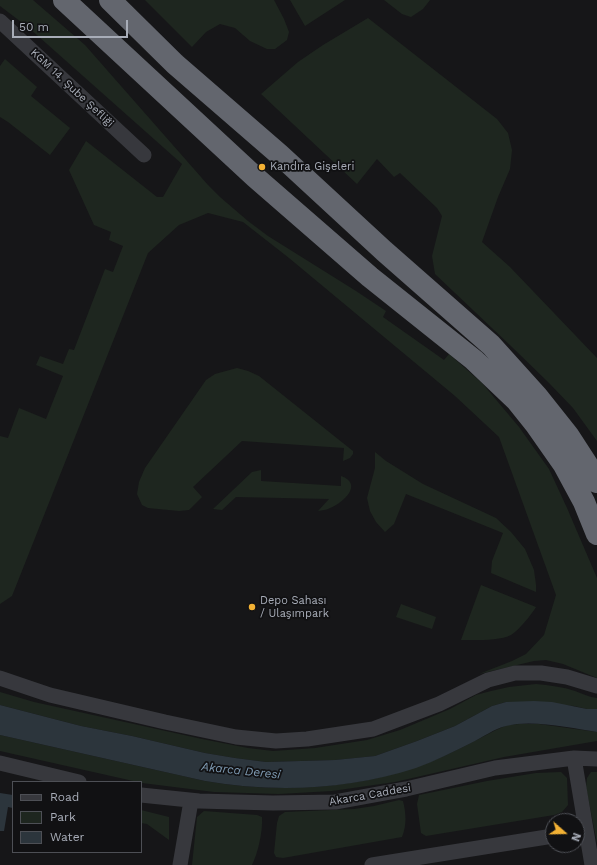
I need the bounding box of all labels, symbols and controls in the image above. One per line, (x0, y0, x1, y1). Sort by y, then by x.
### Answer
scale bar (14, 12, 130, 38)
text: 50 m (19, 20, 49, 34)
street label: KGM 14. Şube Şefliği (28, 46, 116, 130)
place label: Kandıra Gişeleri (270, 160, 354, 174)
marker: Kandıra Gişeleri (257, 162, 267, 172)
place label: Depo Sahası / Ulaşımpark (260, 594, 329, 620)
marker: Depo Sahası / Ulaşımpark (247, 602, 257, 612)
water label: Akarca Deresi (201, 760, 281, 782)
legend (12, 781, 142, 853)
street label: Akarca Caddesi (328, 781, 412, 809)
text: Road (50, 790, 79, 804)
text: Park (50, 810, 76, 824)
north arrow (545, 813, 585, 853)
text: Water (50, 830, 84, 844)
text: N (568, 831, 583, 843)

